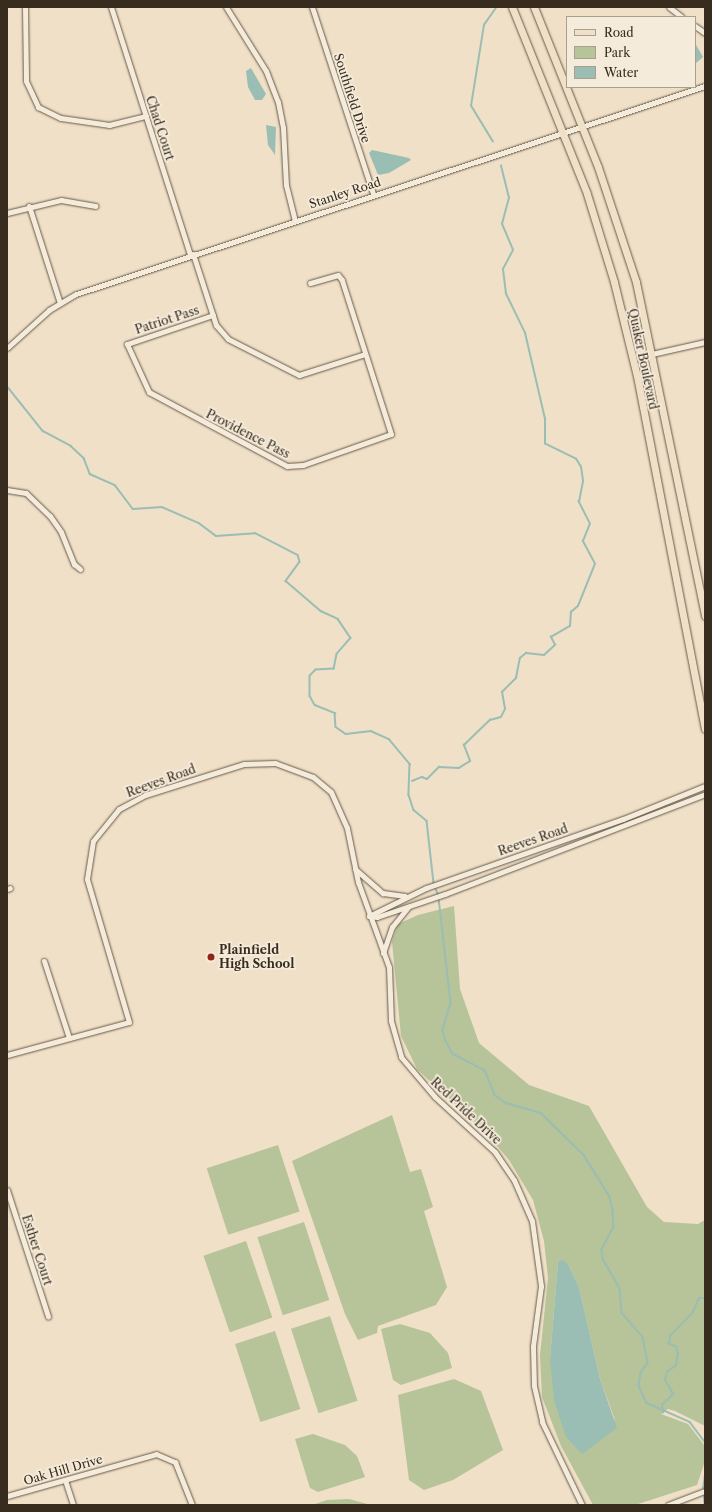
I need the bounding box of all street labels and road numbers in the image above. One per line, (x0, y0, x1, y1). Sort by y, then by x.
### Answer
street label: Southfield Drive (331, 51, 373, 145)
street label: Chad Court (143, 94, 177, 162)
street label: Stanley Road (307, 175, 383, 211)
street label: Patriot Pass (133, 303, 201, 337)
street label: Quaker Boulevard (625, 307, 661, 411)
street label: Providence Pass (204, 407, 292, 461)
street label: Reeves Road (124, 762, 198, 800)
street label: Reeves Road (496, 821, 570, 859)
street label: Red Pride Drive (428, 1075, 504, 1147)
street label: Esther Court (19, 1213, 55, 1287)
street label: Oak Hill Drive (22, 1452, 104, 1488)

